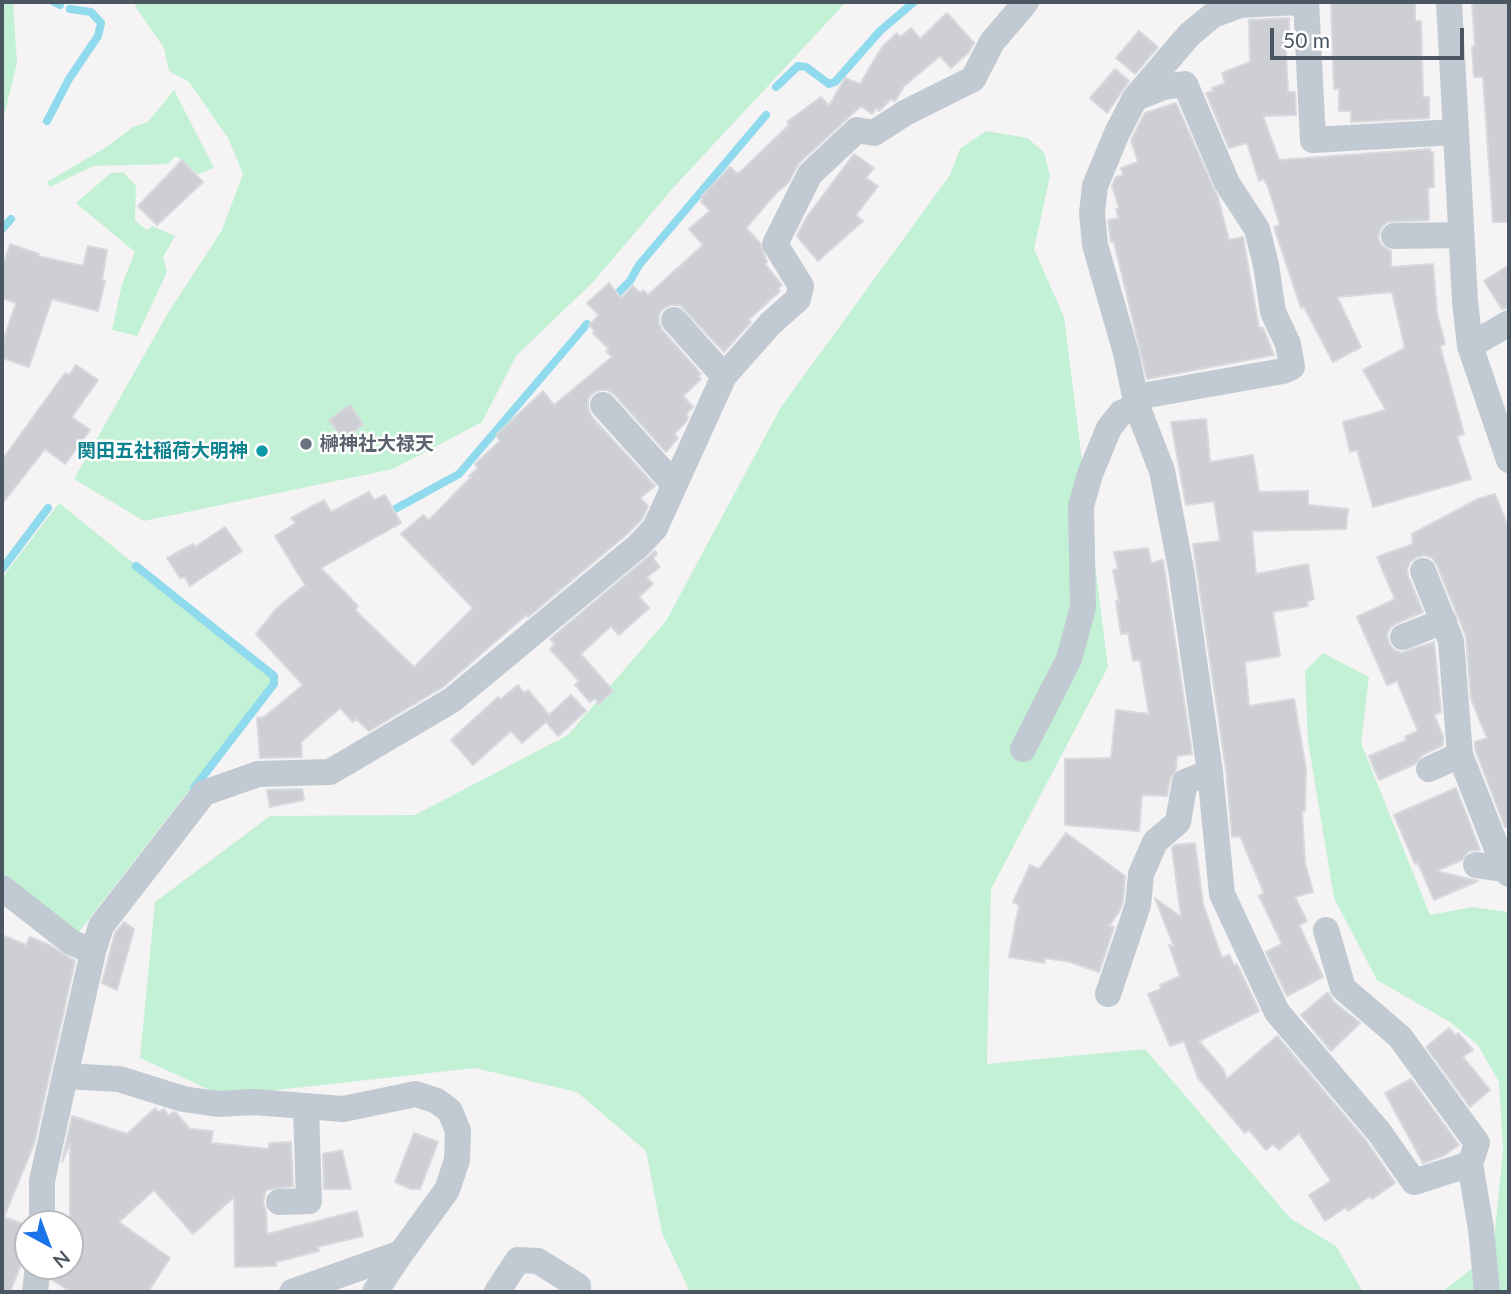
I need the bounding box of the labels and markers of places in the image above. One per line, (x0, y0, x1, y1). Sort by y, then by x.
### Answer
place label: 榊神社大禄天 (320, 433, 434, 455)
marker: 榊神社大禄天 (298, 436, 314, 452)
place label: 関田五社稲荷大明神 (77, 440, 248, 462)
marker: 関田五社稲荷大明神 (254, 443, 270, 459)

